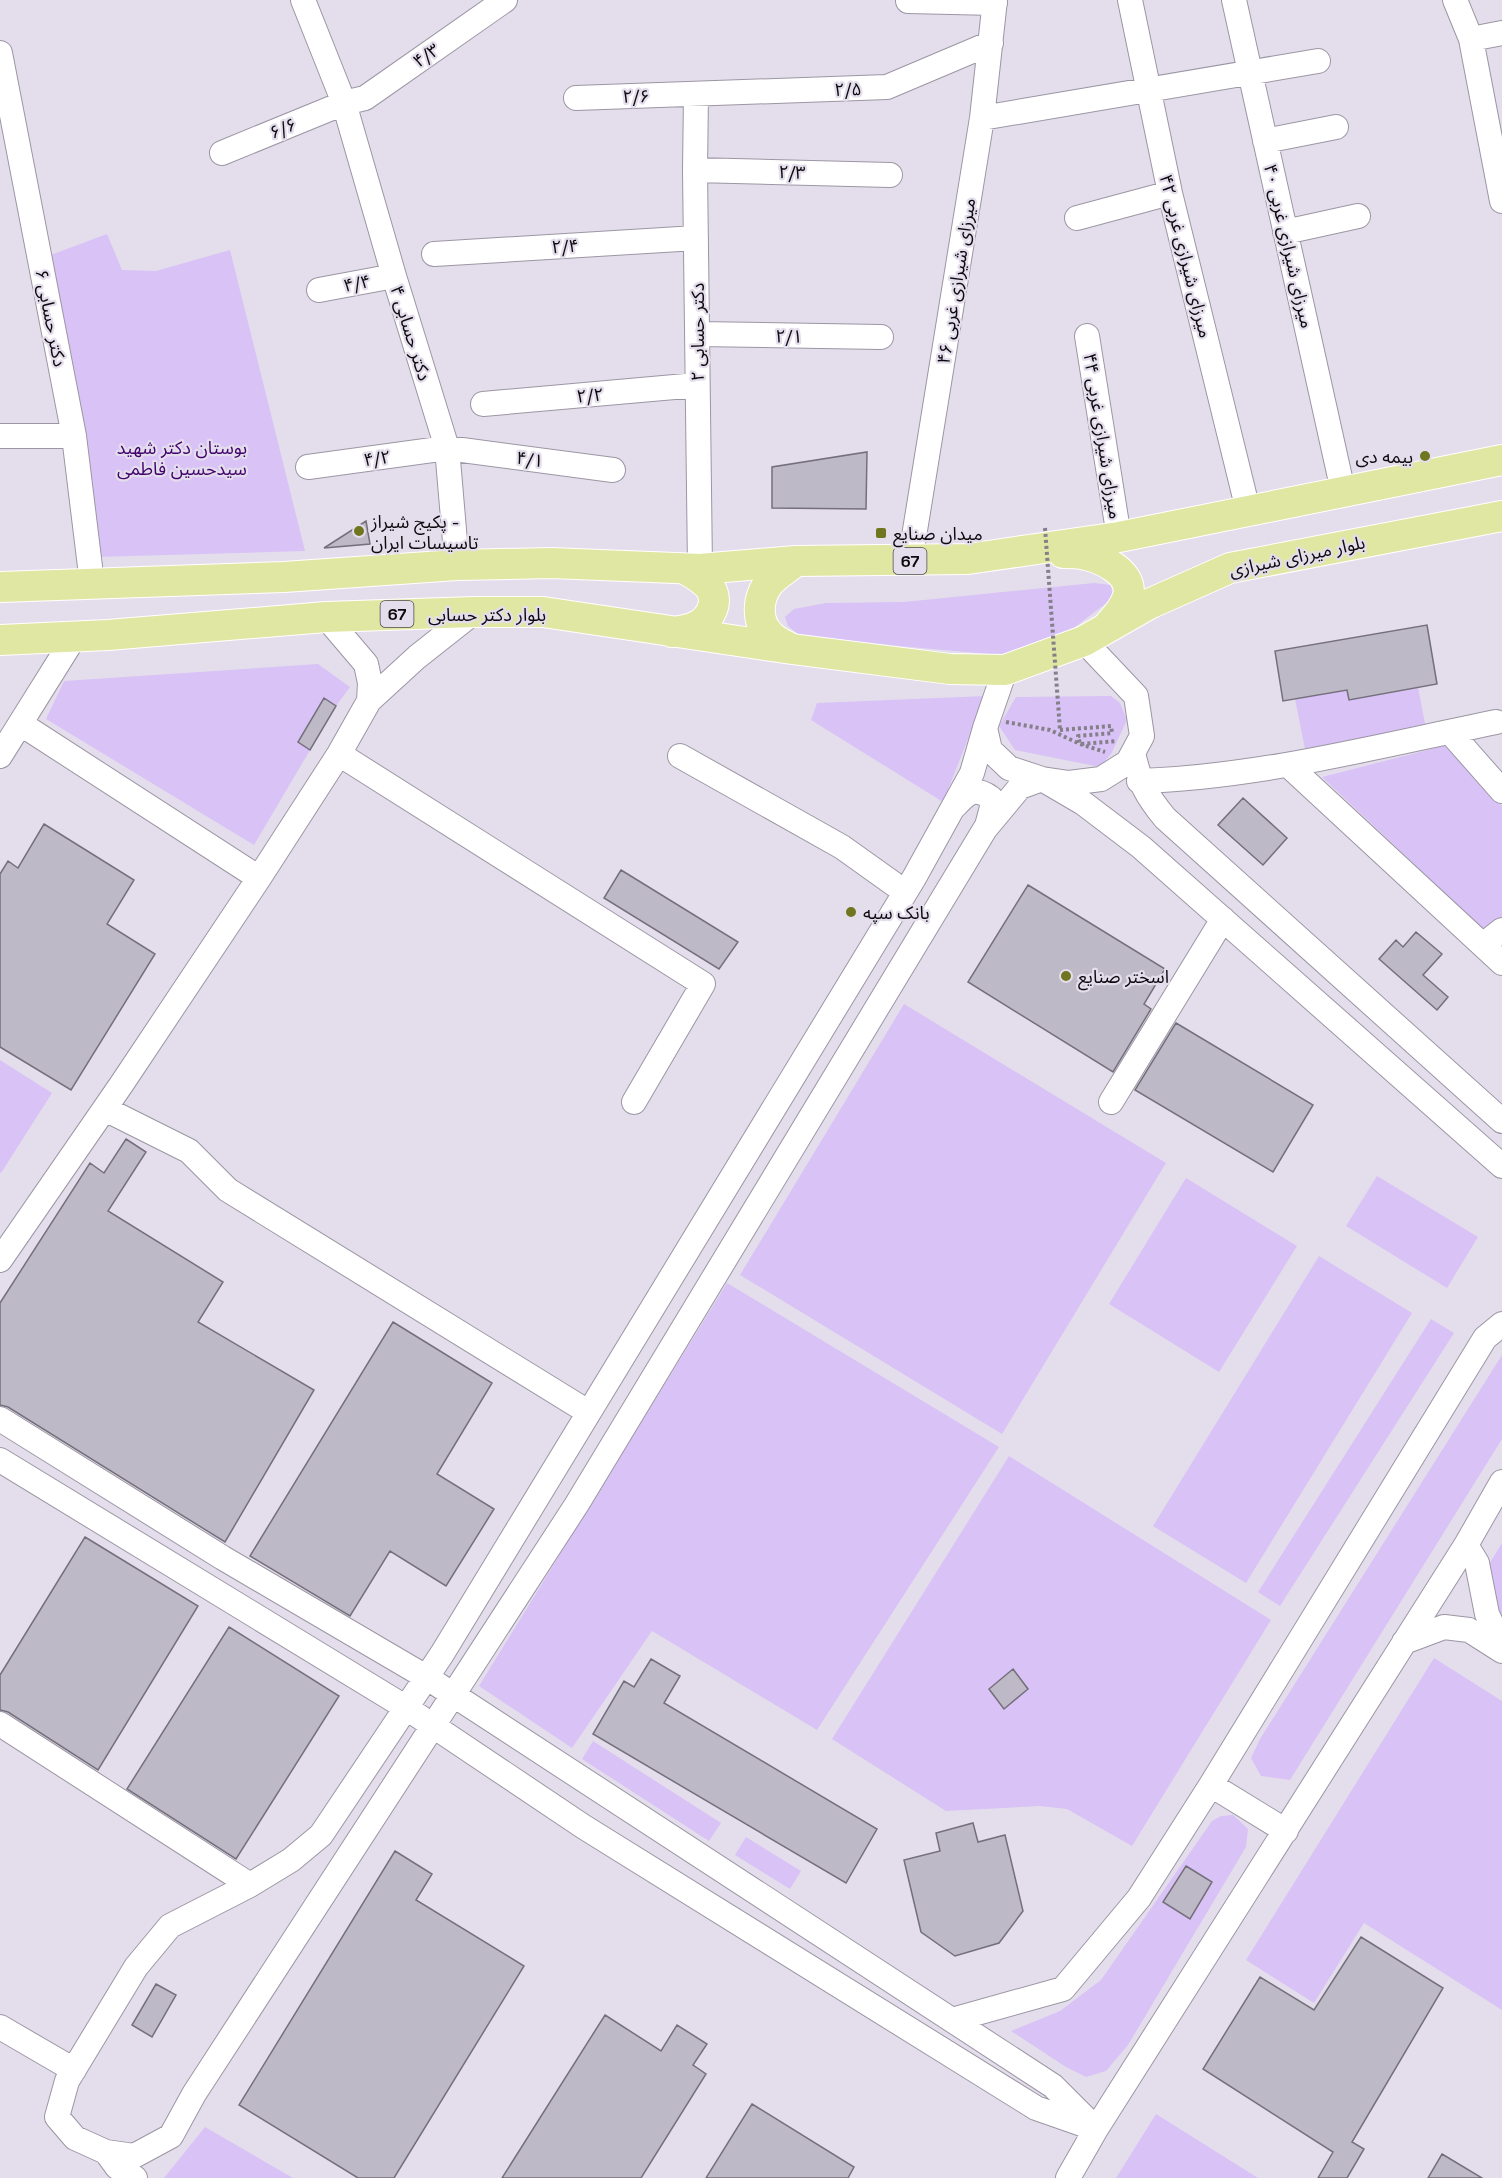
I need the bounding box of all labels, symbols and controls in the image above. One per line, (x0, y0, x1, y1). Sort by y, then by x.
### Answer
street label: ۴/۳ (408, 38, 444, 72)
street label: ۲/۵ (834, 77, 862, 101)
street label: ۲/۶ (622, 84, 650, 108)
street label: ۶/۶ (266, 112, 300, 144)
street label: ۲/۳ (778, 160, 806, 184)
street label: میرزای شیرازی غربی ۴۰ (1259, 162, 1319, 330)
street label: میرزای شیرازی غربی ۴۲ (1155, 172, 1217, 340)
street label: میرزای شیرازی غربی ۴۶ (932, 196, 980, 366)
street label: ۲/۴ (551, 234, 579, 258)
street label: ۶ دکتر حسابی (30, 267, 72, 369)
street label: ۴/۴ (341, 269, 373, 297)
street label: دکتر حسابی ۴ (386, 282, 436, 384)
street label: دکتر حسابی ۲ (686, 283, 709, 381)
street label: ۲/۱ (775, 324, 803, 348)
street label: میرزای شیرازی غربی ۴۴ (1079, 351, 1127, 521)
street label: ۲/۲ (575, 382, 605, 408)
park label: بوستان دکتر شهید سیدحسین فاطمی (117, 436, 247, 480)
street label: ۴/۲ (362, 445, 392, 471)
place label: بیمه دی (1355, 445, 1413, 468)
street label: ۴/۱ (515, 446, 545, 472)
marker: بیمه دی (1418, 449, 1432, 463)
place label: پکیج شیراز - تاسیسات ایران (370, 510, 478, 554)
place label: میدان صنایع (893, 522, 983, 548)
marker: پکیج شیراز - تاسیسات ایران (352, 524, 366, 538)
marker: میدان صنایع (874, 526, 888, 540)
street label: بلوار میرزای شیرازی (1227, 530, 1367, 582)
road number: 67 (894, 548, 926, 574)
road number: 67 (380, 601, 414, 627)
street label: بلوار دکتر حسابی (428, 603, 546, 626)
place label: بانک سپه (863, 901, 930, 924)
marker: بانک سپه (844, 905, 858, 919)
place label: اسختر صنایع (1078, 965, 1169, 991)
marker: اسختر صنایع (1059, 969, 1073, 983)

